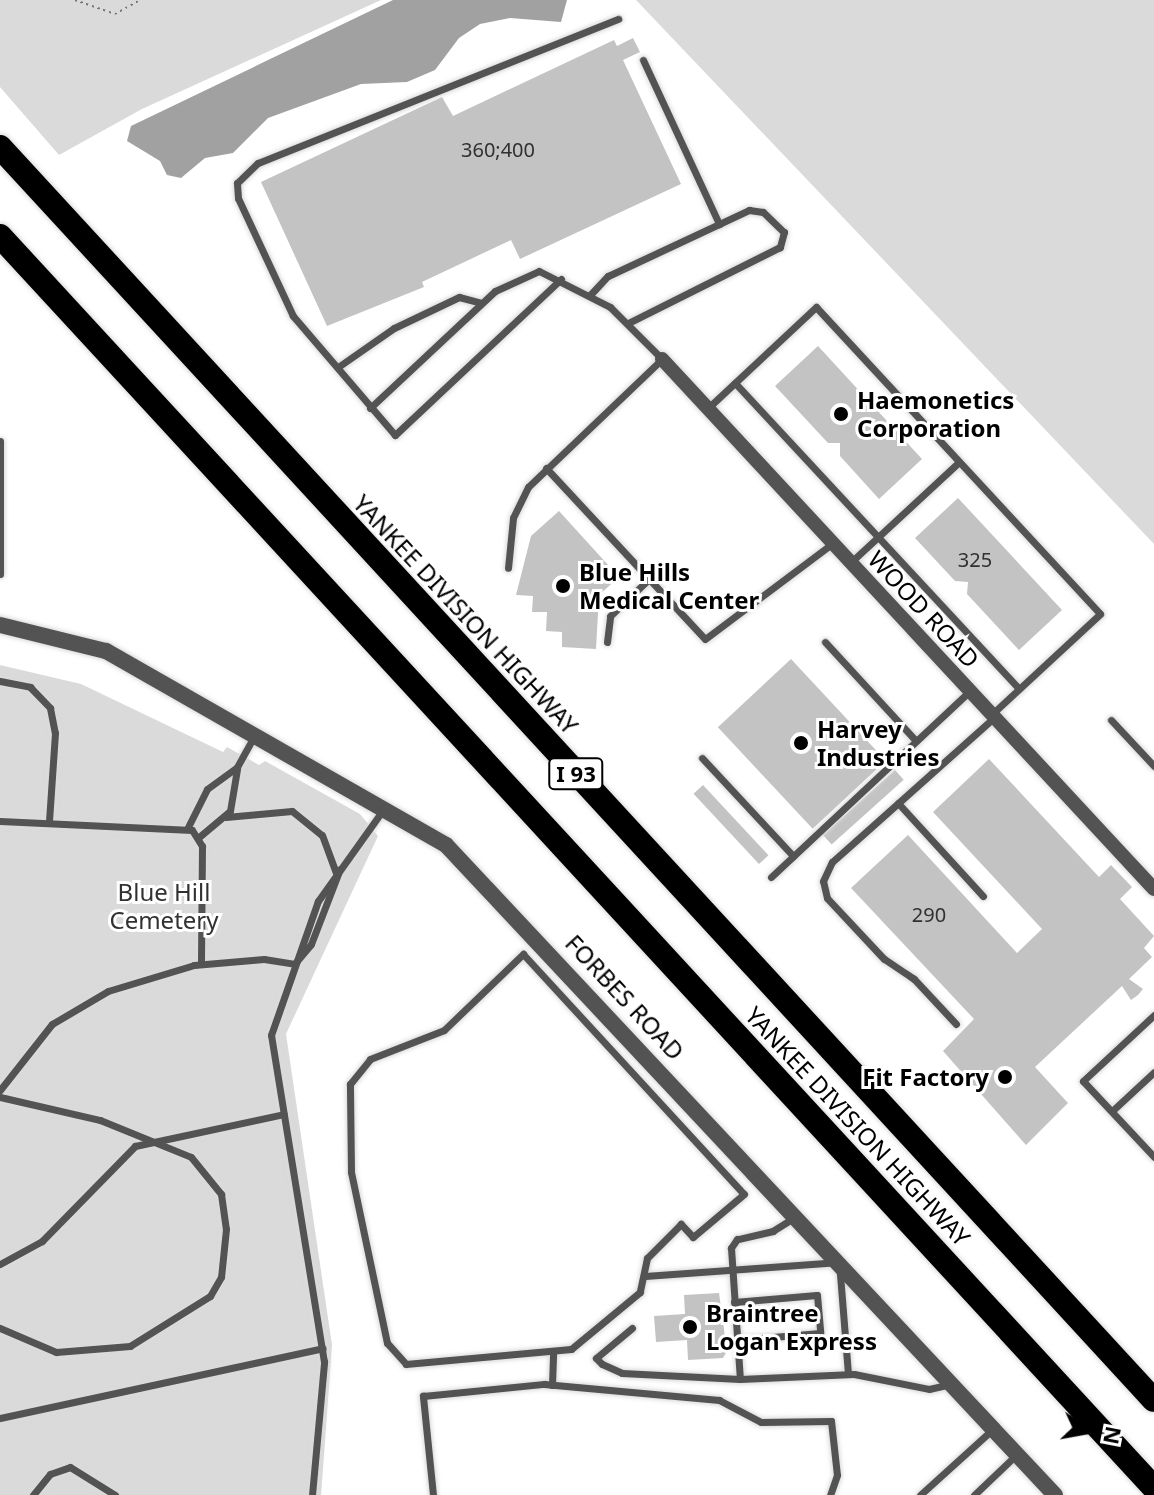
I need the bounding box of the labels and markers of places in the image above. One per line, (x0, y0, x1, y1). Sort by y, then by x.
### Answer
place label: Haemonetics Corporation (857, 386, 1014, 442)
marker: Haemonetics Corporation (832, 405, 850, 423)
place label: Blue Hills Medical Center (579, 558, 759, 614)
marker: Blue Hills Medical Center (554, 577, 572, 595)
place label: Harvey Industries (817, 715, 939, 771)
marker: Harvey Industries (792, 734, 810, 752)
place label: Fit Factory (862, 1063, 989, 1091)
marker: Fit Factory (996, 1068, 1014, 1086)
place label: Braintree Logan Express (706, 1299, 877, 1355)
marker: Braintree Logan Express (681, 1318, 699, 1336)

